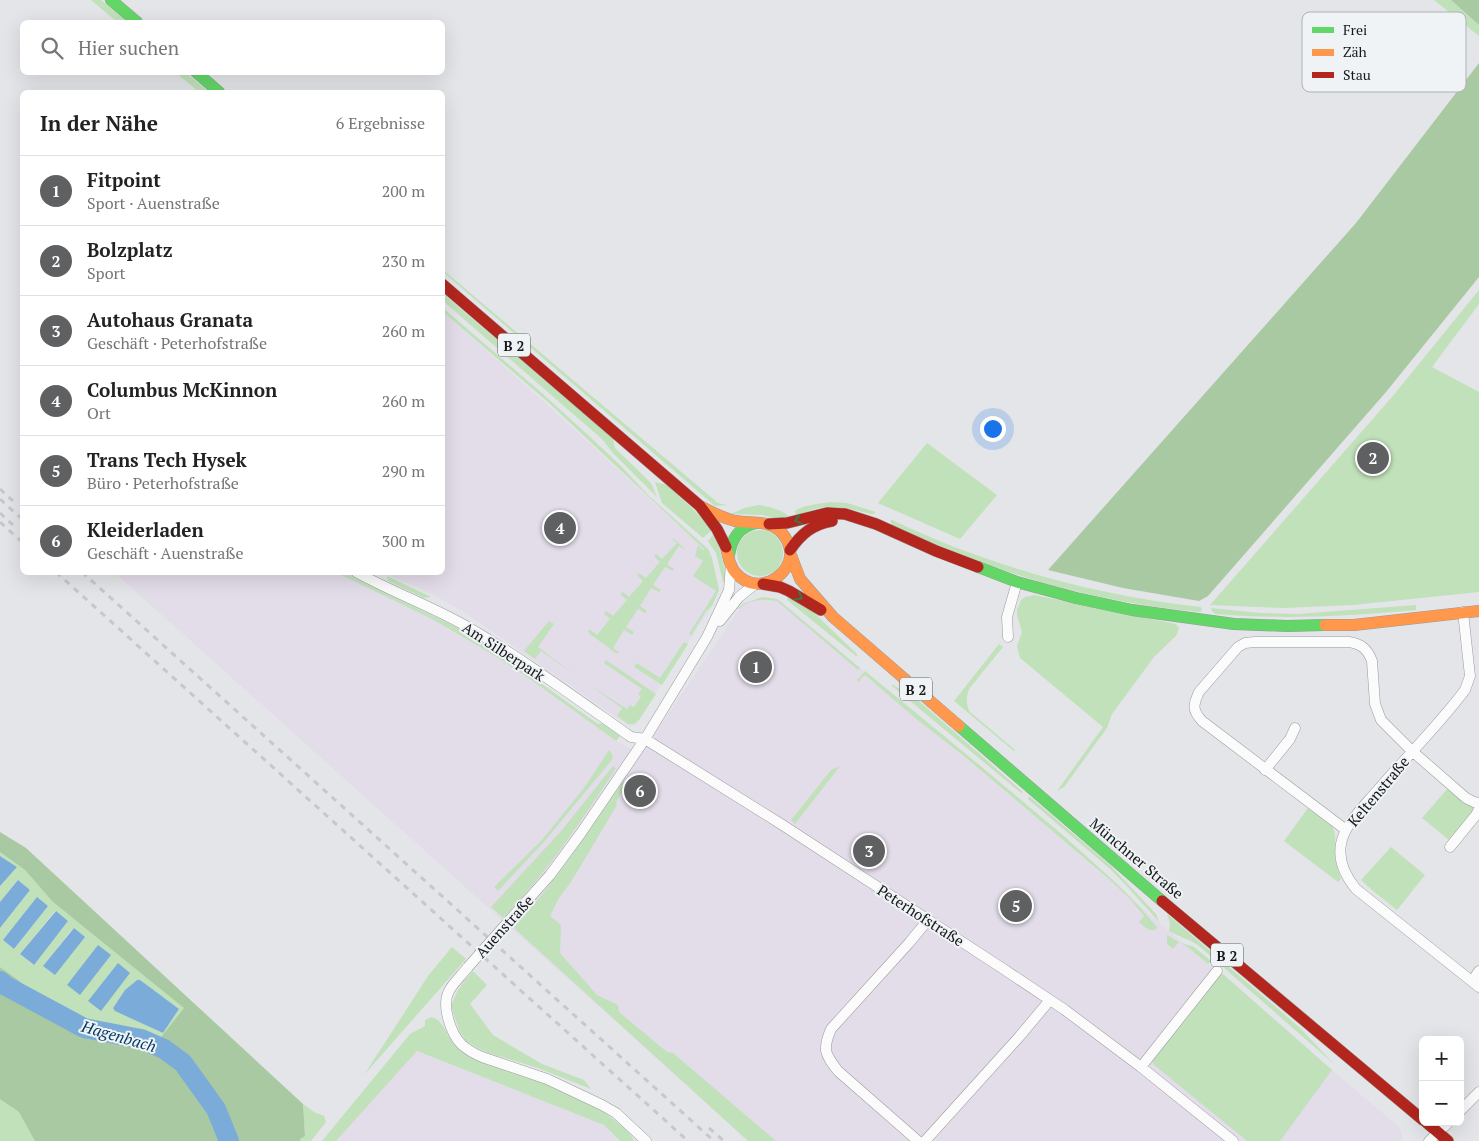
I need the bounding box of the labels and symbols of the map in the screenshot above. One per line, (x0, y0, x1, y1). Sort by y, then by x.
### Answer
legend (1302, 12, 1466, 92)
text: Frei (1343, 20, 1367, 39)
text: Zäh (1343, 42, 1367, 61)
text: Stau (1343, 65, 1371, 84)
road number: B 2 (498, 334, 530, 356)
your location (980, 416, 1006, 442)
pin: 2 (1357, 439, 1389, 477)
pin: 4 (544, 509, 576, 547)
one-way arrow (794, 515, 802, 525)
one-way arrow (794, 591, 803, 601)
street label: Am Silberpark (459, 617, 549, 685)
pin: 1 (740, 648, 772, 686)
road number: B 2 (900, 678, 932, 701)
street label: Keltenstraße (1343, 752, 1413, 830)
pin: 6 (624, 772, 656, 810)
street label: Münchner Straße (1086, 813, 1188, 903)
pin: 3 (853, 832, 885, 870)
street label: Peterhofstraße (874, 879, 968, 951)
pin: 5 (1000, 887, 1032, 925)
street label: Auenstraße (471, 890, 537, 962)
road number: B 2 (1211, 944, 1243, 966)
water label: Hagenbach (78, 1015, 159, 1057)

